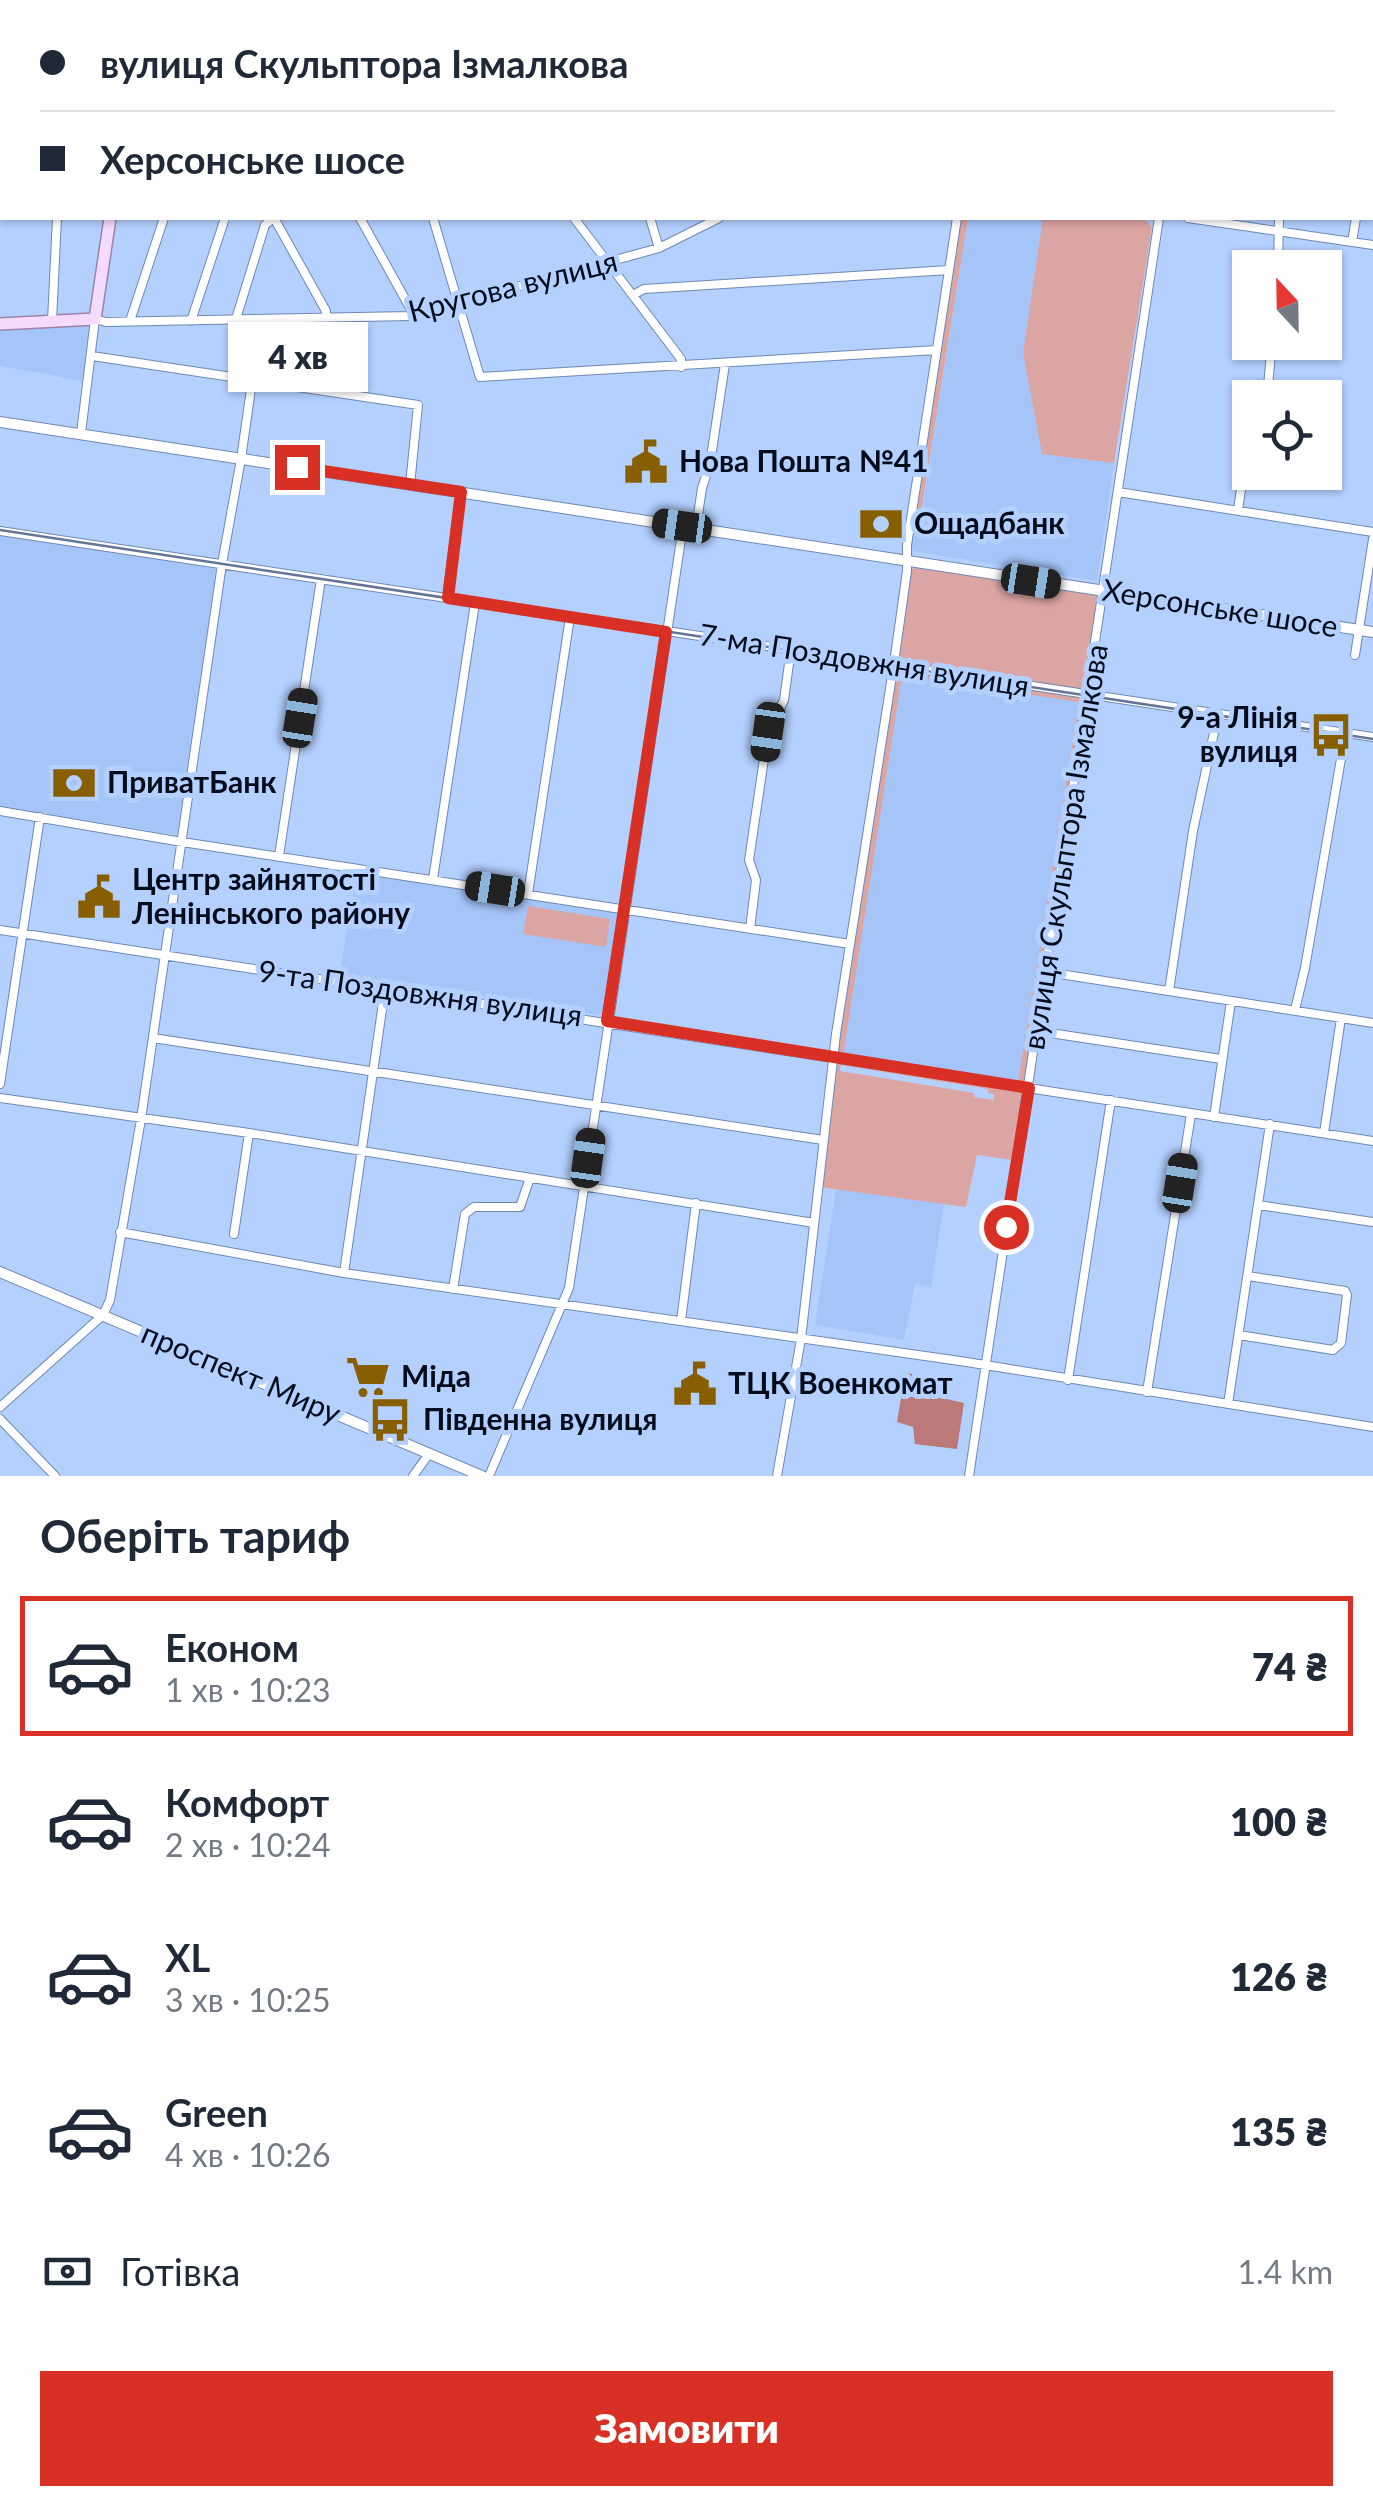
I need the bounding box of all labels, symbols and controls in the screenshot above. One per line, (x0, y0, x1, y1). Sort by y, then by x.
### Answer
text: вулиця Скульптора Ізмалкова (100, 40, 628, 86)
text: Херсонське шосе (100, 136, 405, 182)
street label: Кругова вулиця (404, 242, 621, 328)
north arrow (1232, 250, 1342, 360)
map controls (1232, 250, 1342, 490)
callout: 4 хв (227, 322, 367, 392)
text: 4 хв (268, 337, 328, 376)
button: locate (1232, 380, 1342, 490)
public building icon: Нова Пошта №41 (622, 438, 670, 486)
place label: Нова Пошта №41 (679, 442, 928, 478)
route end (275, 445, 320, 490)
bank icon: Ощадбанк (857, 500, 905, 548)
place label: Ощадбанк (914, 504, 1065, 540)
car (650, 507, 714, 545)
car (999, 561, 1063, 601)
street label: Херсонське шосе (1100, 571, 1340, 643)
street label: 7-ма Поздовжня вулиця (697, 615, 1032, 703)
street label: вулиця Скульптора Ізмалкова (1014, 641, 1114, 1052)
car (280, 686, 320, 750)
place label: 9-а Лінія вулиця (1177, 698, 1298, 768)
car (749, 700, 787, 764)
bus stop icon: 9-а Лінія вулиця (1307, 711, 1355, 759)
bank icon: ПриватБанк (50, 759, 98, 807)
place label: ПриватБанк (107, 763, 277, 799)
place label: Центр зайнятості Ленінського району (131, 860, 410, 930)
car (463, 869, 527, 909)
public building icon: Центр зайнятості Ленінського району (75, 873, 123, 921)
street label: 9-та Поздовжня вулиця (256, 951, 584, 1033)
car (569, 1126, 607, 1190)
car (1160, 1151, 1200, 1215)
route start (984, 1205, 1029, 1250)
street label: проспект Миру (137, 1314, 347, 1431)
supermarket icon: Міда (344, 1353, 392, 1401)
place label: Міда (401, 1357, 471, 1393)
public building icon: ТЦК Военкомат (671, 1360, 719, 1408)
place label: ТЦК Военкомат (728, 1364, 953, 1400)
bus stop icon: Південна вулиця (366, 1396, 414, 1444)
place label: Південна вулиця (423, 1400, 657, 1436)
text: Оберіть тариф (40, 1509, 350, 1563)
icon: car (45, 1621, 135, 1711)
text: Економ (165, 1624, 299, 1670)
text: 74 ₴ (1252, 1643, 1328, 1689)
text: 1 хв · 10:23 (165, 1670, 331, 1709)
icon: car (45, 1776, 135, 1866)
text: Комфорт (165, 1779, 329, 1825)
text: 100 ₴ (1230, 1798, 1328, 1844)
text: 2 хв · 10:24 (165, 1825, 331, 1864)
icon: car (45, 1931, 135, 2021)
text: XL (165, 1934, 210, 1980)
text: 126 ₴ (1230, 1953, 1328, 1999)
text: 3 хв · 10:25 (165, 1980, 331, 2019)
icon: car (45, 2086, 135, 2176)
text: Green (165, 2089, 268, 2135)
text: 135 ₴ (1230, 2108, 1328, 2154)
text: 4 хв · 10:26 (165, 2135, 331, 2174)
icon: cash (40, 2244, 95, 2299)
text: Готівка (120, 2248, 240, 2294)
text: 1.4 km (1238, 2252, 1333, 2291)
button: Замовити (40, 2371, 1333, 2486)

